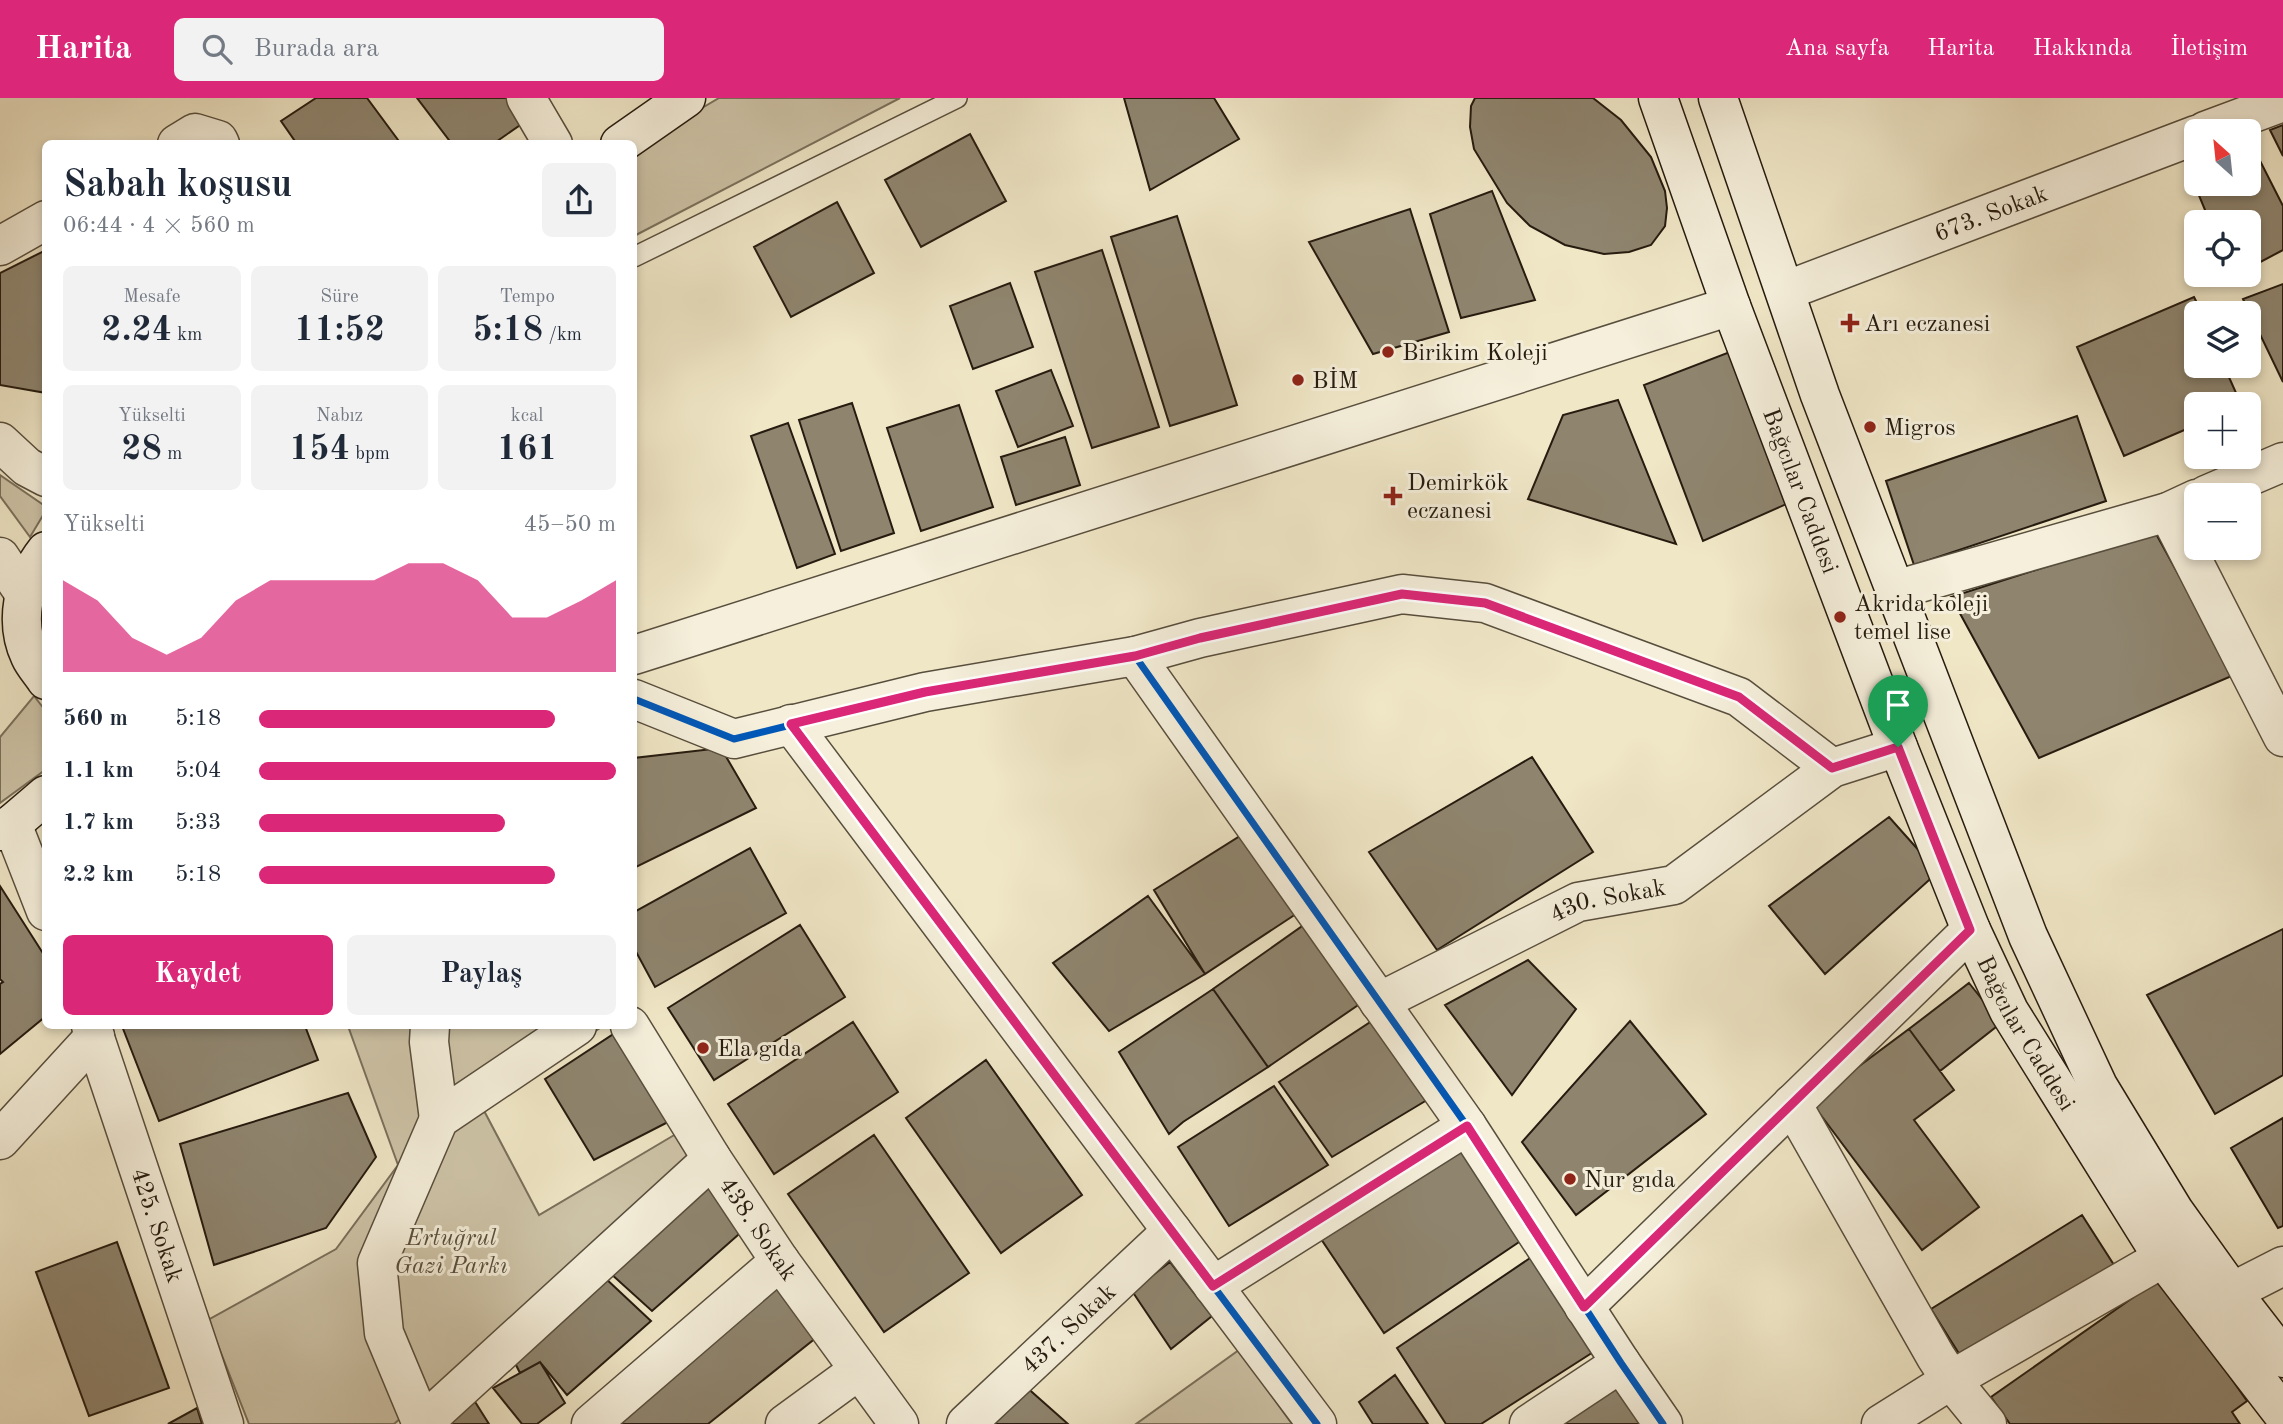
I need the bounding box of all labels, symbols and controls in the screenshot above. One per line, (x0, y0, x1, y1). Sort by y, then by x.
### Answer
search box (174, 18, 664, 81)
icon: search (198, 30, 236, 68)
text: Harita (35, 33, 132, 66)
text: Burada ara (254, 36, 379, 62)
text: Ana sayfa (1785, 37, 1889, 61)
text: Harita (1927, 37, 1995, 61)
text: Hakkında (2033, 37, 2132, 61)
text: İletişim (2170, 37, 2248, 61)
north arrow (2184, 119, 2261, 196)
map controls (2184, 119, 2261, 560)
button: share (542, 163, 616, 237)
text: Sabah koşusu (63, 167, 292, 205)
street label: 673. Sokak (1932, 182, 2051, 247)
button: locate (2184, 210, 2261, 287)
text: 06:44 · 4 × 560 m (63, 214, 255, 237)
text: Mesafe (123, 288, 180, 307)
text: Süre (320, 288, 359, 307)
text: Tempo (499, 288, 555, 307)
button: layers (2184, 301, 2261, 378)
text: 2.24 (101, 313, 172, 348)
text: 11:52 (294, 313, 385, 348)
text: 5:18 (472, 313, 543, 348)
place label: Arı eczanesi (1864, 313, 1990, 337)
marker: Arı eczanesi (1842, 315, 1858, 331)
text: km (172, 326, 202, 345)
text: /km (543, 326, 582, 345)
place label: Birikim Koleji (1402, 342, 1548, 366)
marker: Birikim Koleji (1380, 344, 1396, 360)
place label: BİM (1312, 367, 1358, 394)
marker: BİM (1290, 372, 1306, 388)
button: + (2184, 392, 2261, 469)
street label: Bağcılar Caddesi (1757, 406, 1841, 577)
text: Yükselti (118, 407, 186, 426)
text: Nabız (316, 407, 363, 426)
text: kcal (511, 407, 544, 426)
place label: Migros (1884, 417, 1956, 441)
marker: Migros (1862, 419, 1878, 435)
text: 28 (121, 432, 162, 467)
text: 154 (289, 432, 350, 467)
text: 161 (497, 432, 558, 467)
text: m (162, 445, 182, 464)
text: bpm (350, 445, 390, 464)
place label: Demirkök eczanesi (1407, 472, 1509, 524)
button: − (2184, 483, 2261, 560)
marker: Demirkök eczanesi (1385, 488, 1401, 504)
text: Yükselti (63, 513, 145, 536)
text: 45–50 m (524, 513, 616, 536)
place label: Akrida koleji temel lise (1854, 593, 1988, 645)
marker: Akrida koleji temel lise (1832, 609, 1848, 625)
pin (1868, 675, 1928, 747)
icon: arrive (1879, 686, 1917, 724)
text: 560 m (63, 707, 128, 730)
text: 5:18 (175, 707, 221, 730)
text: 1.1 km (63, 759, 134, 782)
text: 5:04 (175, 759, 221, 782)
text: 1.7 km (63, 811, 134, 834)
text: 5:33 (175, 811, 221, 834)
text: 2.2 km (63, 863, 134, 886)
text: 5:18 (175, 863, 221, 886)
street label: 430. Sokak (1547, 877, 1668, 928)
button: Kaydet (63, 935, 333, 1015)
button: Paylaş (347, 935, 616, 1015)
street label: Bağcılar Caddesi (1971, 953, 2078, 1116)
place label: Ela gıda (717, 1038, 803, 1062)
marker: Ela gıda (695, 1040, 711, 1056)
street label: 425. Sokak (125, 1166, 186, 1286)
place label: Nur gıda (1584, 1169, 1676, 1193)
marker: Nur gıda (1562, 1171, 1578, 1187)
street label: 438. Sokak (714, 1174, 800, 1286)
park label: Ertuğrul Gazi Parkı (394, 1227, 508, 1279)
street label: 437. Sokak (1018, 1280, 1121, 1379)

